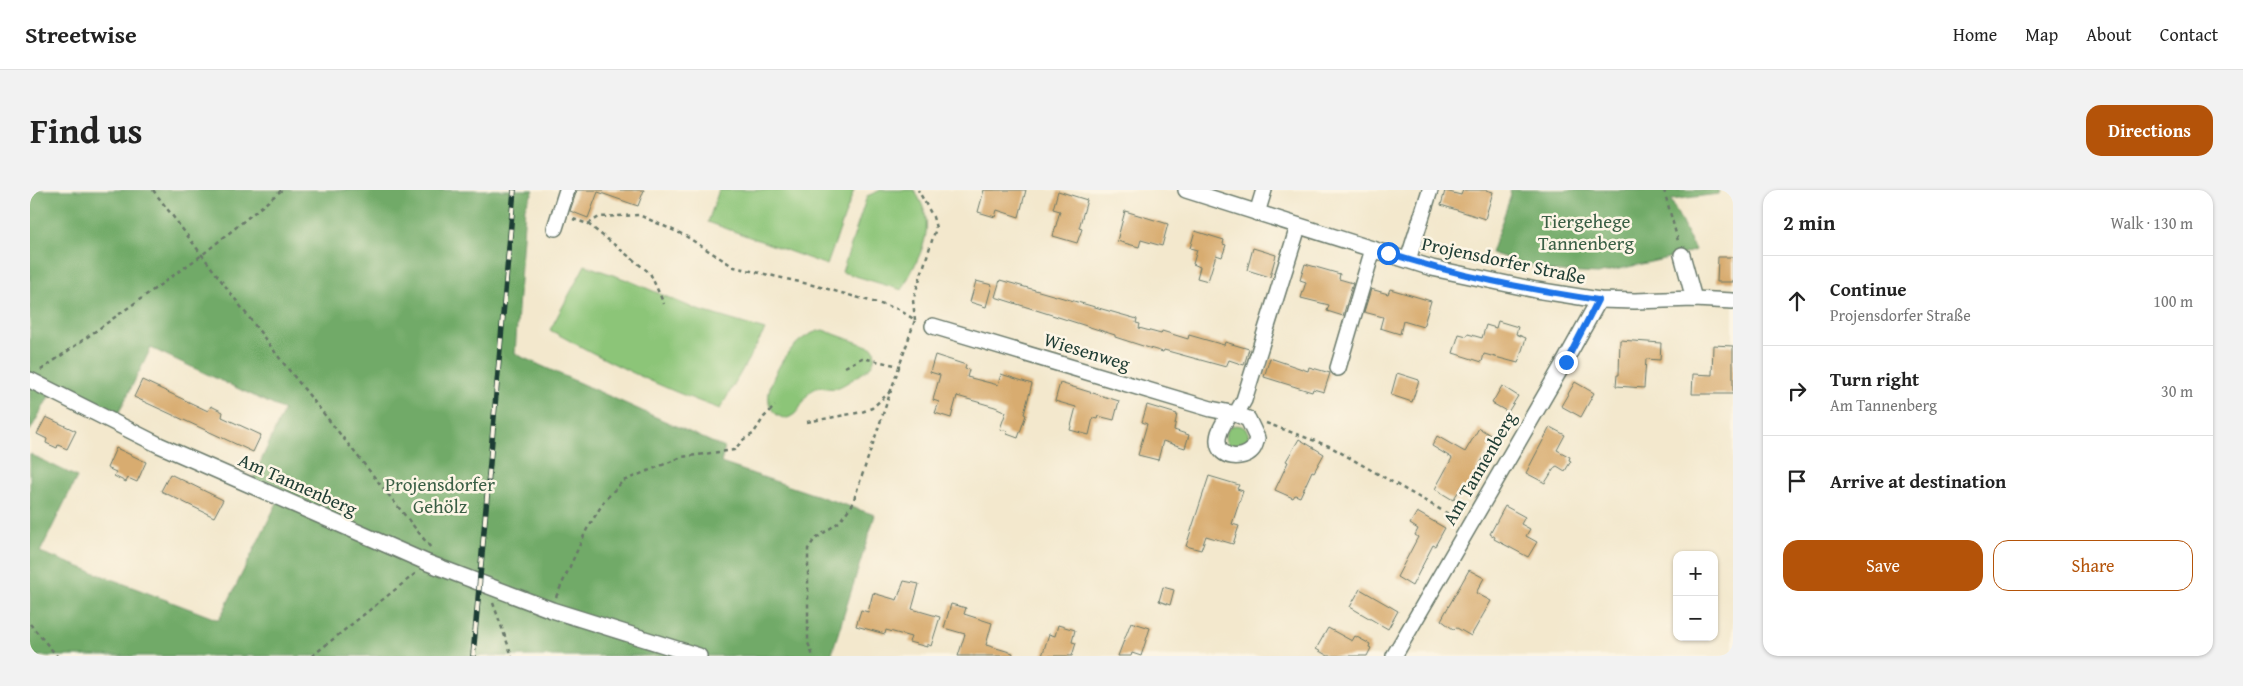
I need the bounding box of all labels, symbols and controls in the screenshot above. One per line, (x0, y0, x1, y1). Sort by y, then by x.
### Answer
text: Streetwise (25, 17, 137, 52)
text: Home (1953, 21, 1997, 48)
text: Map (2025, 21, 2058, 48)
text: About (2086, 21, 2132, 48)
text: Contact (2160, 21, 2218, 48)
text: Find us (30, 105, 143, 156)
button: Directions (2086, 105, 2213, 156)
park label: Tiergehege Tannenberg (1538, 207, 1634, 257)
text: 2 min (1783, 207, 1835, 238)
text: Walk · 130 m (2110, 211, 2193, 235)
street label: Projensdorfer Straße (1419, 229, 1589, 291)
route start (1377, 242, 1400, 265)
text: Continue (1830, 275, 1907, 303)
icon: ahead (1783, 287, 1811, 315)
text: 100 m (2153, 289, 2193, 313)
text: Projensdorfer Straße (1830, 303, 1971, 327)
street label: Wiesenweg (1040, 325, 1134, 378)
route end (1555, 351, 1578, 374)
text: Turn right (1830, 365, 1919, 393)
icon: right (1783, 377, 1811, 405)
text: 30 m (2161, 379, 2193, 403)
text: Am Tannenberg (1830, 393, 1937, 417)
street label: Am Tannenberg (1435, 406, 1523, 530)
street label: Am Tannenberg (234, 445, 362, 523)
icon: arrive (1783, 467, 1811, 495)
text: Arrive at destination (1830, 467, 2006, 495)
park label: Projensdorfer Gehölz (385, 470, 495, 520)
button: Save (1783, 540, 1983, 591)
button: Share (1993, 540, 2193, 591)
map controls (1673, 551, 1718, 641)
button: + (1673, 551, 1718, 596)
button: − (1673, 596, 1718, 641)

